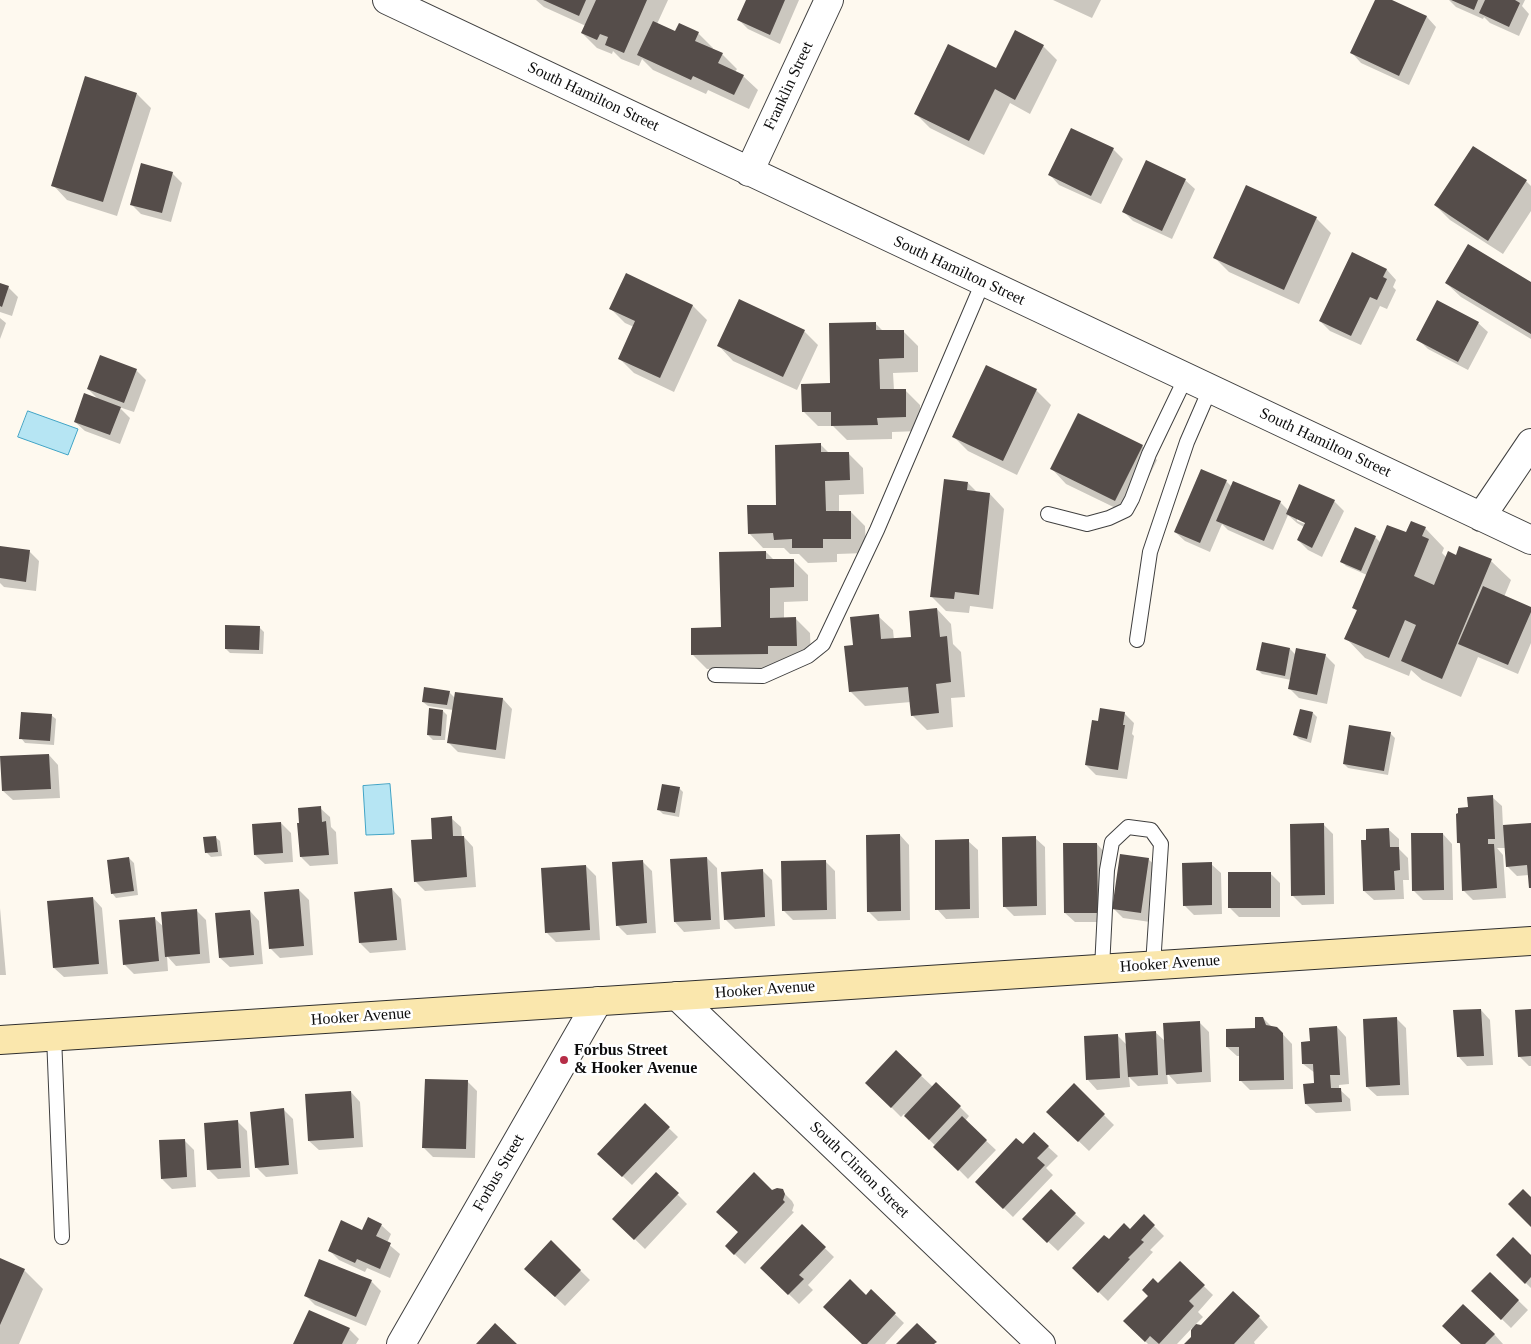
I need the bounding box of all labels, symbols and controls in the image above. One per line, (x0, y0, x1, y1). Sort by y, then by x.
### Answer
street label: Franklin Street (760, 39, 818, 133)
street label: South Hamilton Street (524, 58, 662, 136)
street label: South Hamilton Street (890, 232, 1028, 310)
street label: South Hamilton Street (1256, 404, 1394, 482)
street label: Hooker Avenue (1119, 951, 1221, 977)
street label: Hooker Avenue (714, 977, 816, 1003)
street label: Hooker Avenue (310, 1004, 412, 1030)
place label: Forbus Street & Hooker Avenue (574, 1041, 697, 1079)
marker: Forbus Street & Hooker Avenue (558, 1054, 570, 1066)
street label: South Clinton Street (805, 1118, 913, 1222)
street label: Forbus Street (469, 1131, 529, 1215)

